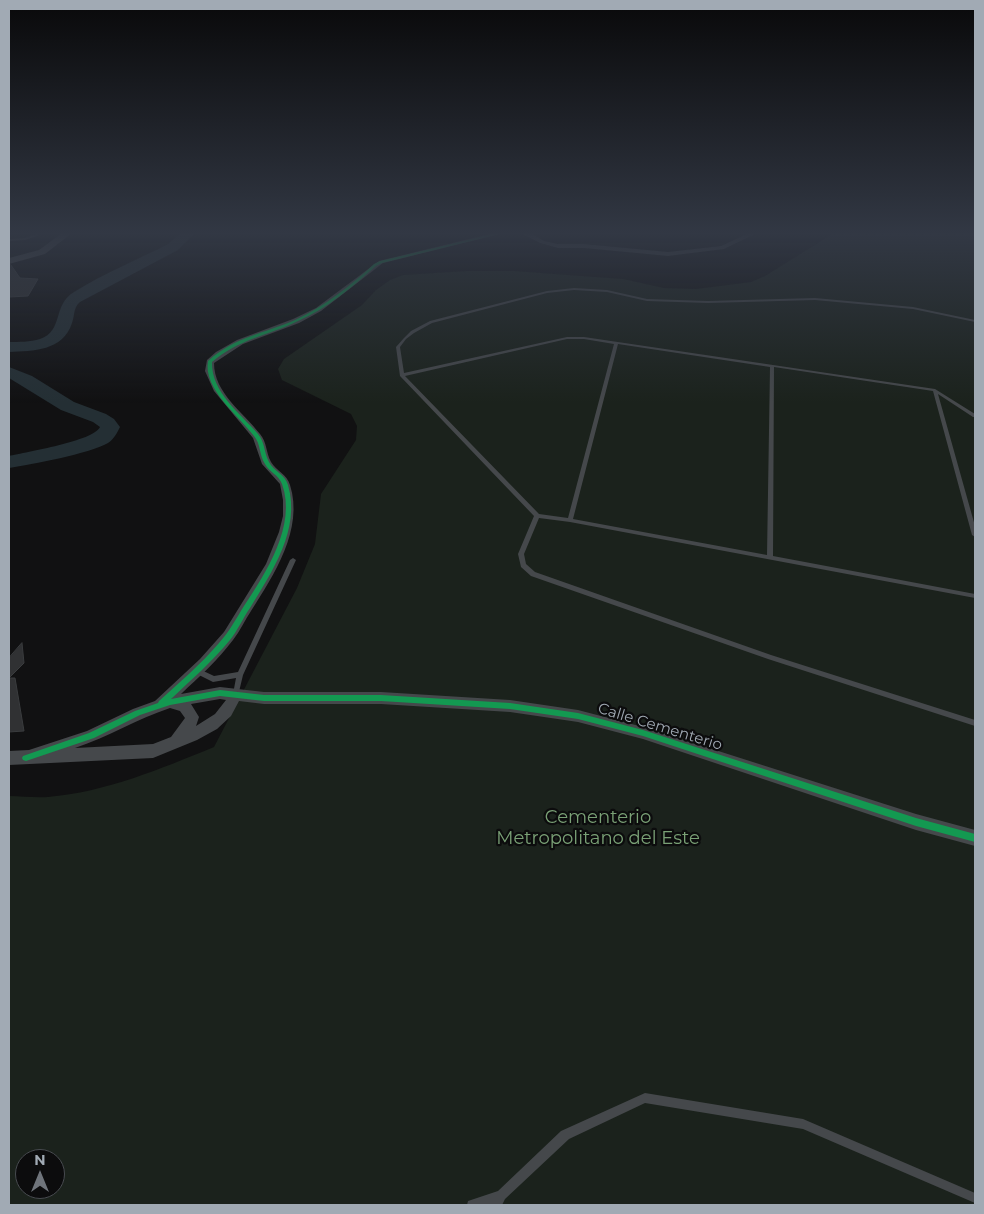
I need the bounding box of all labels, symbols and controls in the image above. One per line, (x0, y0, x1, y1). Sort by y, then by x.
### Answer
street label: Calle Cementerio (596, 700, 724, 754)
park label: Cementerio Metropolitano del Este (496, 807, 700, 850)
north arrow (15, 1149, 65, 1199)
text: N (34, 1151, 46, 1169)

